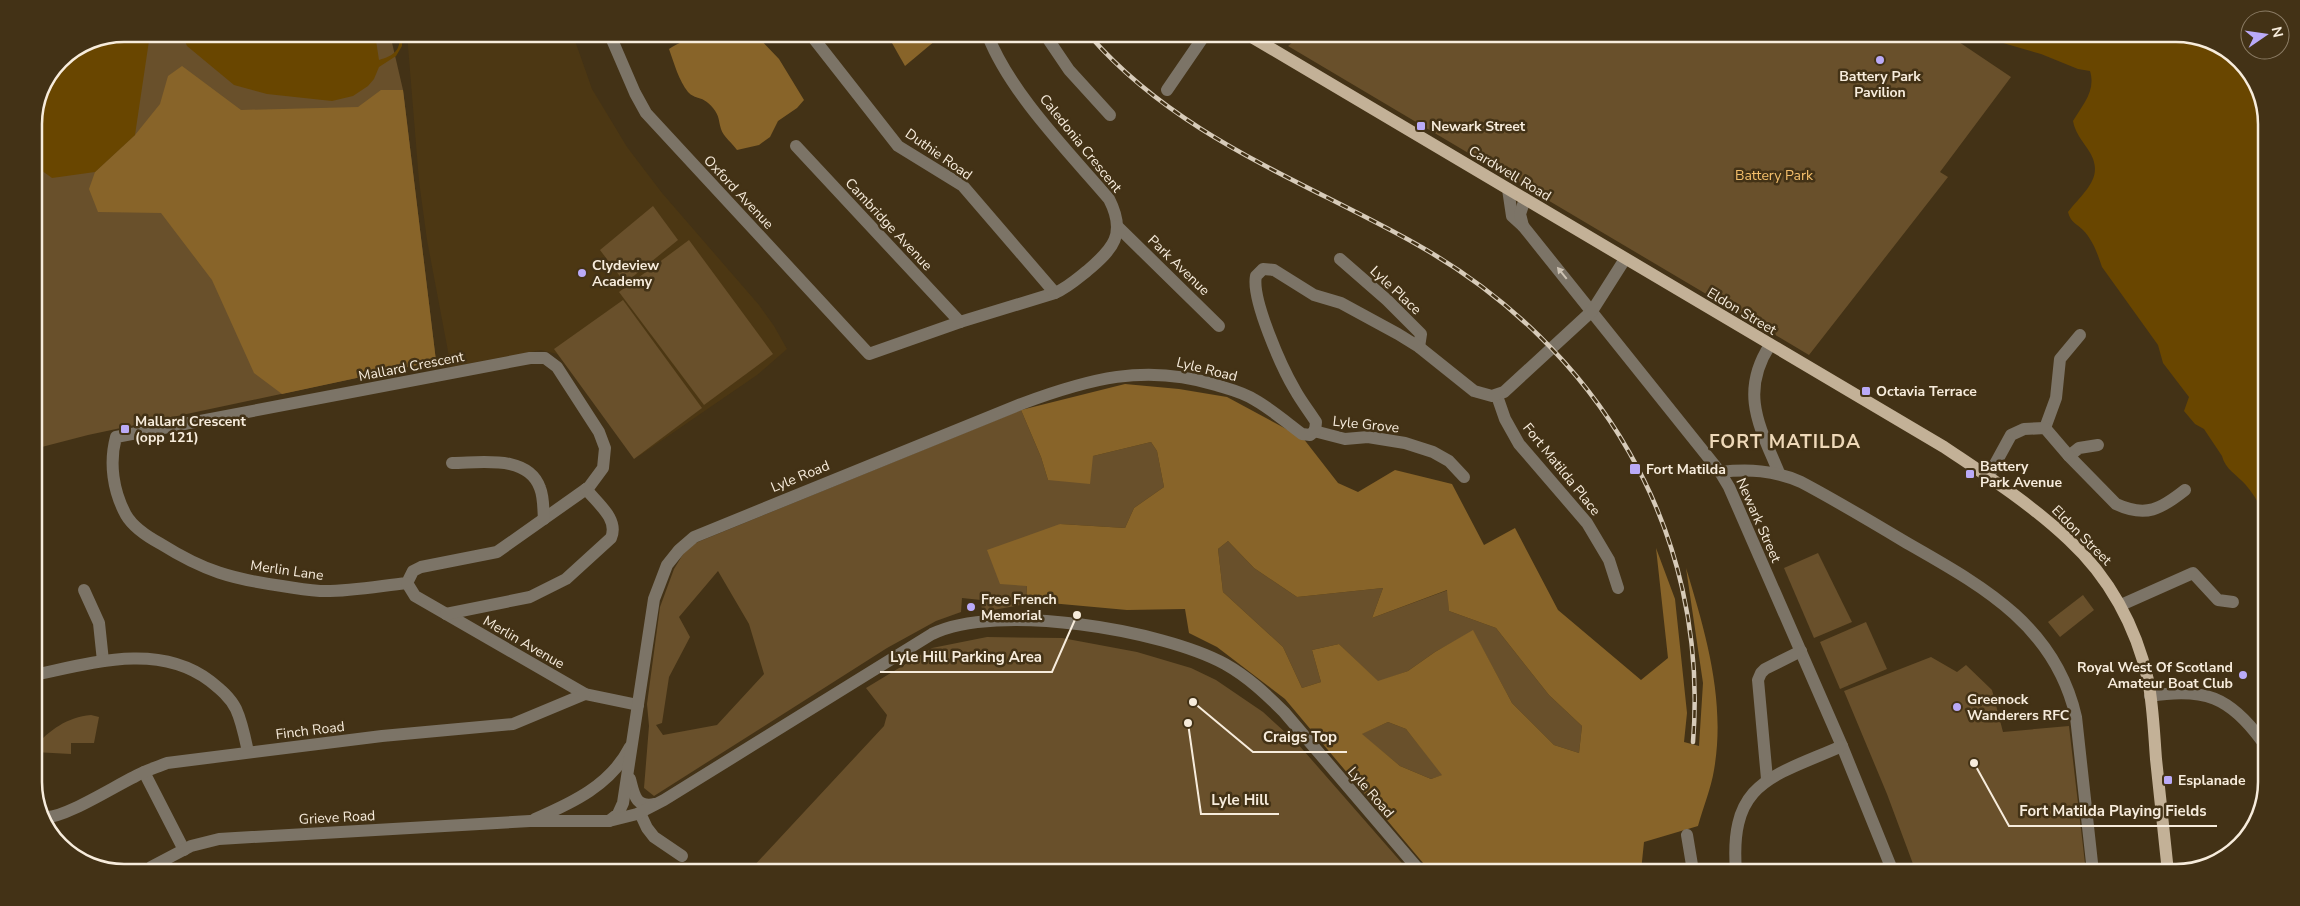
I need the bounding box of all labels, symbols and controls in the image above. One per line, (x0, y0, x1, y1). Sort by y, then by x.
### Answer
north arrow (2240, 10, 2290, 60)
text: N (2267, 25, 2288, 39)
marker: Battery Park Pavilion (1874, 54, 1886, 66)
place label: Battery Park Pavilion (1839, 67, 1921, 102)
street label: Caledonia Crescent (1035, 90, 1126, 197)
place label: Newark Street (1431, 117, 1526, 136)
marker: Newark Street (1415, 120, 1427, 132)
street label: Duthie Road (901, 124, 976, 185)
street label: Cardwell Road (1465, 141, 1555, 206)
street label: Oxford Avenue (699, 151, 778, 233)
park label: Battery Park (1735, 166, 1814, 185)
street label: Cambridge Avenue (841, 174, 937, 275)
street label: Park Avenue (1144, 231, 1214, 300)
place label: Clydeview Academy (592, 256, 659, 291)
street label: Lyle Place (1366, 262, 1425, 319)
marker: Clydeview Academy (576, 267, 588, 279)
one-way arrow (1556, 267, 1567, 280)
street label: Eldon Street (1703, 283, 1780, 340)
street label: Mallard Crescent (357, 347, 465, 386)
street label: Lyle Road (1175, 353, 1239, 386)
place label: Octavia Terrace (1876, 382, 1977, 401)
marker: Octavia Terrace (1860, 385, 1872, 397)
place label: Mallard Crescent (opp 121) (135, 412, 247, 447)
street label: Lyle Grove (1332, 412, 1400, 437)
street label: Fort Matilda Place (1518, 419, 1605, 520)
marker: Mallard Crescent (opp 121) (119, 423, 131, 435)
district label: FORT MATILDA (1709, 429, 1861, 455)
street label: Lyle Road (768, 456, 832, 497)
place label: Battery Park Avenue (1980, 457, 2062, 492)
place label: Fort Matilda (1646, 460, 1726, 479)
marker: Fort Matilda (1628, 462, 1642, 476)
marker: Battery Park Avenue (1964, 468, 1976, 480)
street label: Newark Street (1731, 475, 1786, 566)
street label: Eldon Street (2047, 501, 2116, 570)
street label: Merlin Lane (249, 556, 325, 585)
place label: Free French Memorial (981, 590, 1057, 625)
marker: Free French Memorial (965, 601, 977, 613)
street label: Merlin Avenue (480, 611, 568, 673)
callout: Lyle Hill Parking Area (880, 642, 1052, 672)
text: Lyle Hill Parking Area (890, 647, 1042, 667)
place label: Royal West Of Scotland Amateur Boat Club (2077, 658, 2233, 693)
marker: Royal West Of Scotland Amateur Boat Club (2237, 669, 2249, 681)
place label: Greenock Wanderers RFC (1967, 690, 2070, 725)
marker: Greenock Wanderers RFC (1951, 701, 1963, 713)
street label: Finch Road (274, 717, 346, 744)
callout: Craigs Top (1253, 722, 1347, 752)
text: Craigs Top (1263, 727, 1337, 747)
street label: Lyle Road (1343, 763, 1398, 822)
place label: Esplanade (2178, 771, 2246, 790)
marker: Esplanade (2162, 774, 2174, 786)
callout: Lyle Hill (1201, 784, 1279, 814)
text: Lyle Hill (1211, 790, 1269, 810)
callout: Fort Matilda Playing Fields (2009, 796, 2217, 826)
text: Fort Matilda Playing Fields (2019, 801, 2207, 821)
street label: Grieve Road (298, 806, 376, 829)

